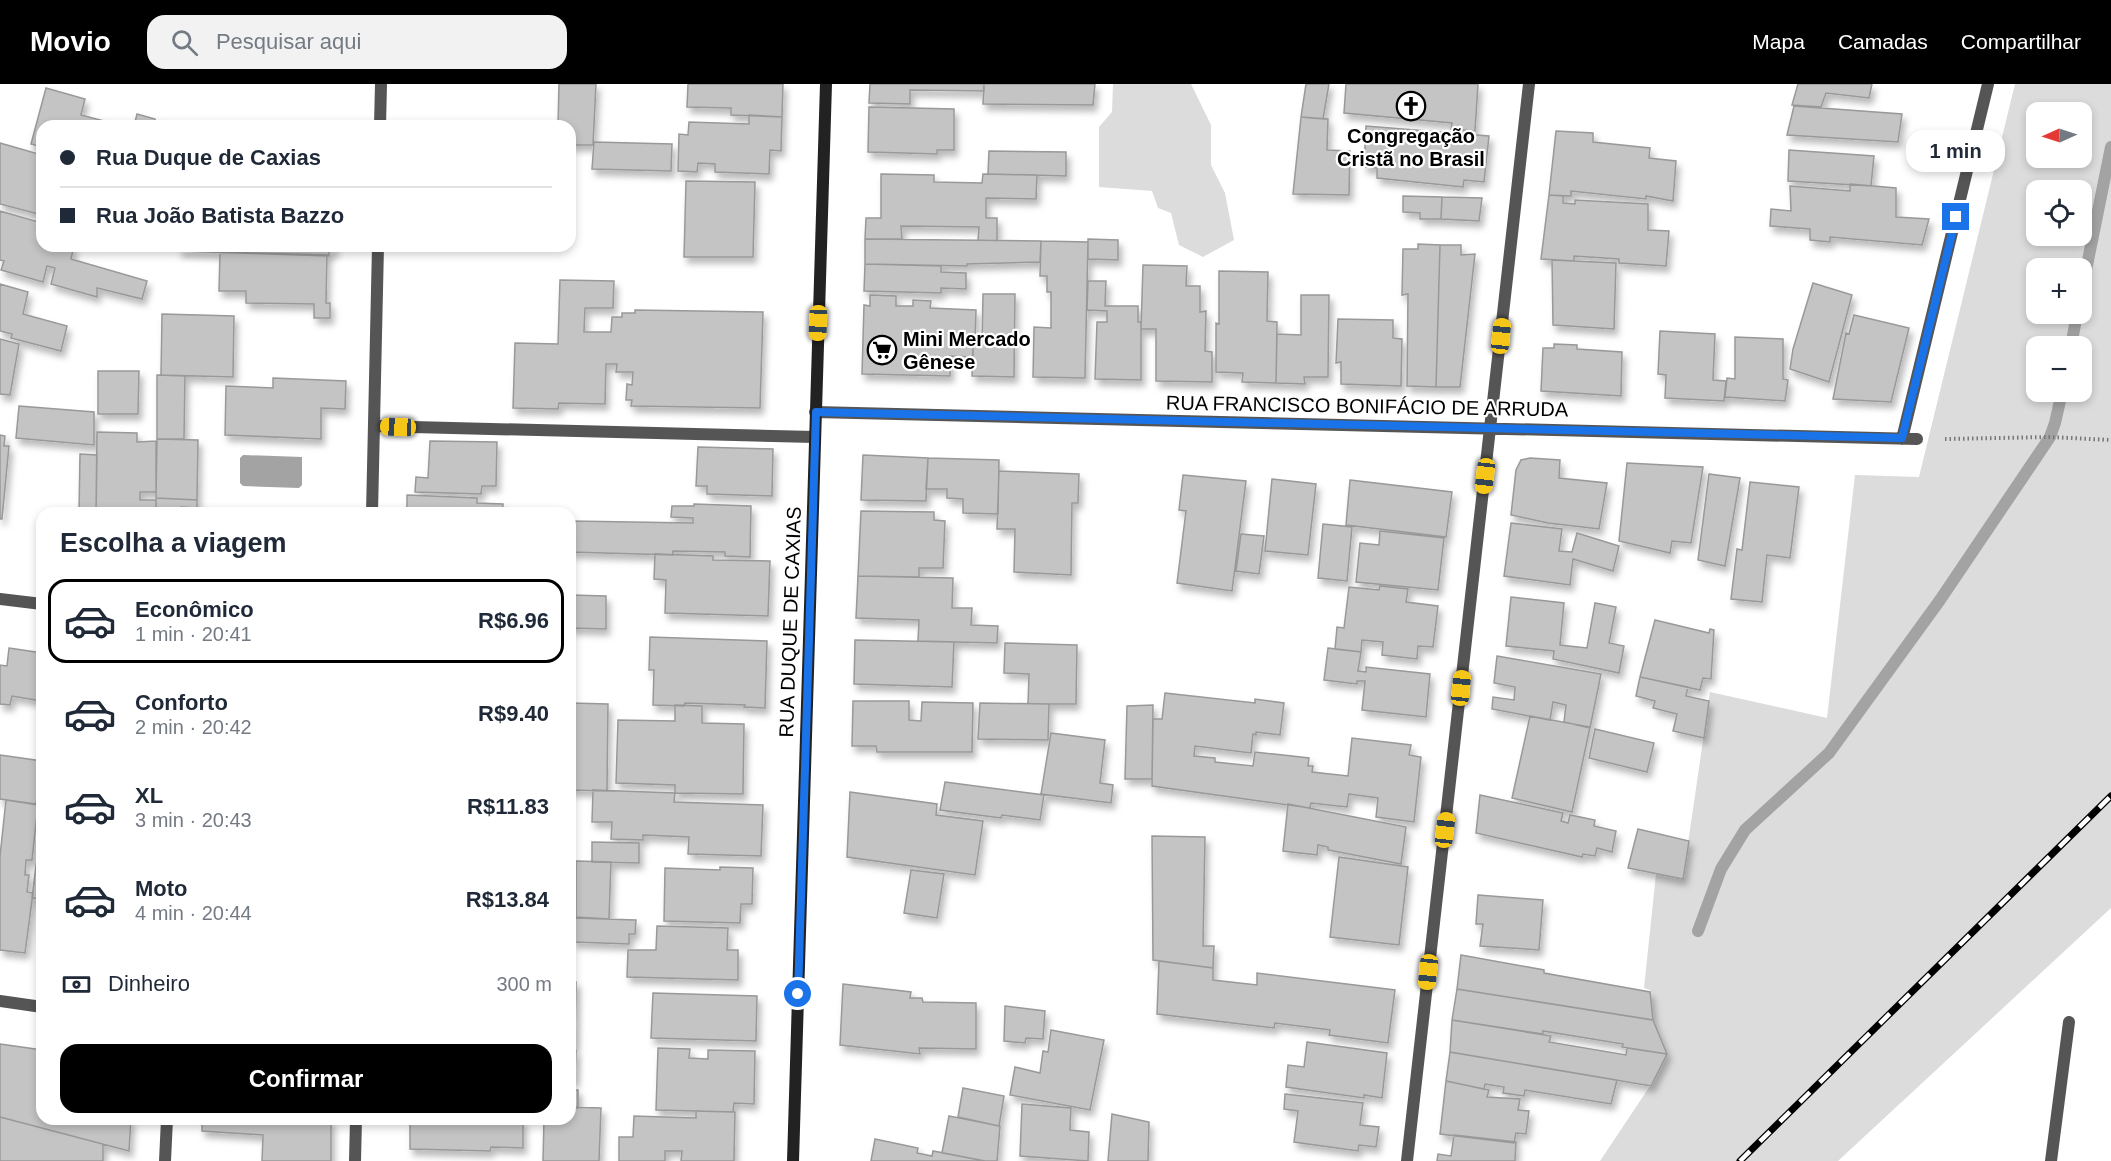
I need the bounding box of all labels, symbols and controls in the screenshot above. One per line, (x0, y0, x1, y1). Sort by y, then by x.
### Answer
search box (147, 15, 567, 69)
text: Movio (30, 26, 111, 57)
icon: search (168, 26, 201, 59)
text: Pesquisar aqui (216, 29, 361, 54)
text: Mapa (1752, 30, 1805, 53)
text: Camadas (1838, 30, 1928, 53)
text: Compartilhar (1961, 30, 2081, 53)
church icon: Congregação Cristã no Brasil (1395, 90, 1427, 122)
north arrow (2026, 102, 2092, 168)
map controls (2026, 102, 2092, 402)
place label: Congregação Cristã no Brasil (1337, 125, 1485, 170)
callout: 1 min (1906, 130, 2006, 172)
text: 1 min (1929, 140, 1982, 162)
text: Rua Duque de Caxias (96, 145, 321, 170)
button: locate (2026, 180, 2092, 246)
text: Rua João Batista Bazzo (96, 203, 344, 228)
route end (1942, 203, 1969, 230)
button: + (2026, 258, 2092, 324)
car (808, 305, 828, 341)
car (1490, 317, 1512, 355)
place label: Mini Mercado Gênese (903, 328, 1031, 373)
supermarket icon: Mini Mercado Gênese (866, 334, 898, 366)
button: − (2026, 336, 2092, 402)
street label: RUA FRANCISCO BONIFÁCIO DE ARRUDA (1166, 391, 1569, 421)
car (380, 417, 416, 437)
car (1474, 457, 1496, 495)
street label: RUA DUQUE DE CAXIAS (775, 506, 805, 738)
text: Escolha a viagem (60, 528, 287, 558)
icon: car (63, 594, 117, 648)
text: Econômico (135, 597, 254, 622)
text: R$6.96 (478, 608, 549, 633)
text: 1 min · 20:41 (135, 623, 252, 645)
car (1450, 669, 1472, 707)
icon: car (63, 687, 117, 741)
text: Conforto (135, 690, 228, 715)
text: R$9.40 (478, 701, 549, 726)
text: 2 min · 20:42 (135, 716, 252, 738)
icon: car (63, 780, 117, 834)
text: XL (135, 783, 163, 808)
text: R$11.83 (467, 794, 549, 819)
text: 3 min · 20:43 (135, 809, 252, 831)
car (1434, 811, 1456, 849)
icon: car (63, 873, 117, 927)
text: Moto (135, 876, 188, 901)
text: R$13.84 (466, 887, 549, 912)
text: 4 min · 20:44 (135, 902, 252, 924)
car (1417, 953, 1439, 991)
icon: cash (60, 968, 93, 1001)
text: Dinheiro (108, 971, 190, 996)
text: 300 m (496, 973, 552, 995)
route start (784, 980, 811, 1007)
button: Confirmar (60, 1044, 552, 1113)

